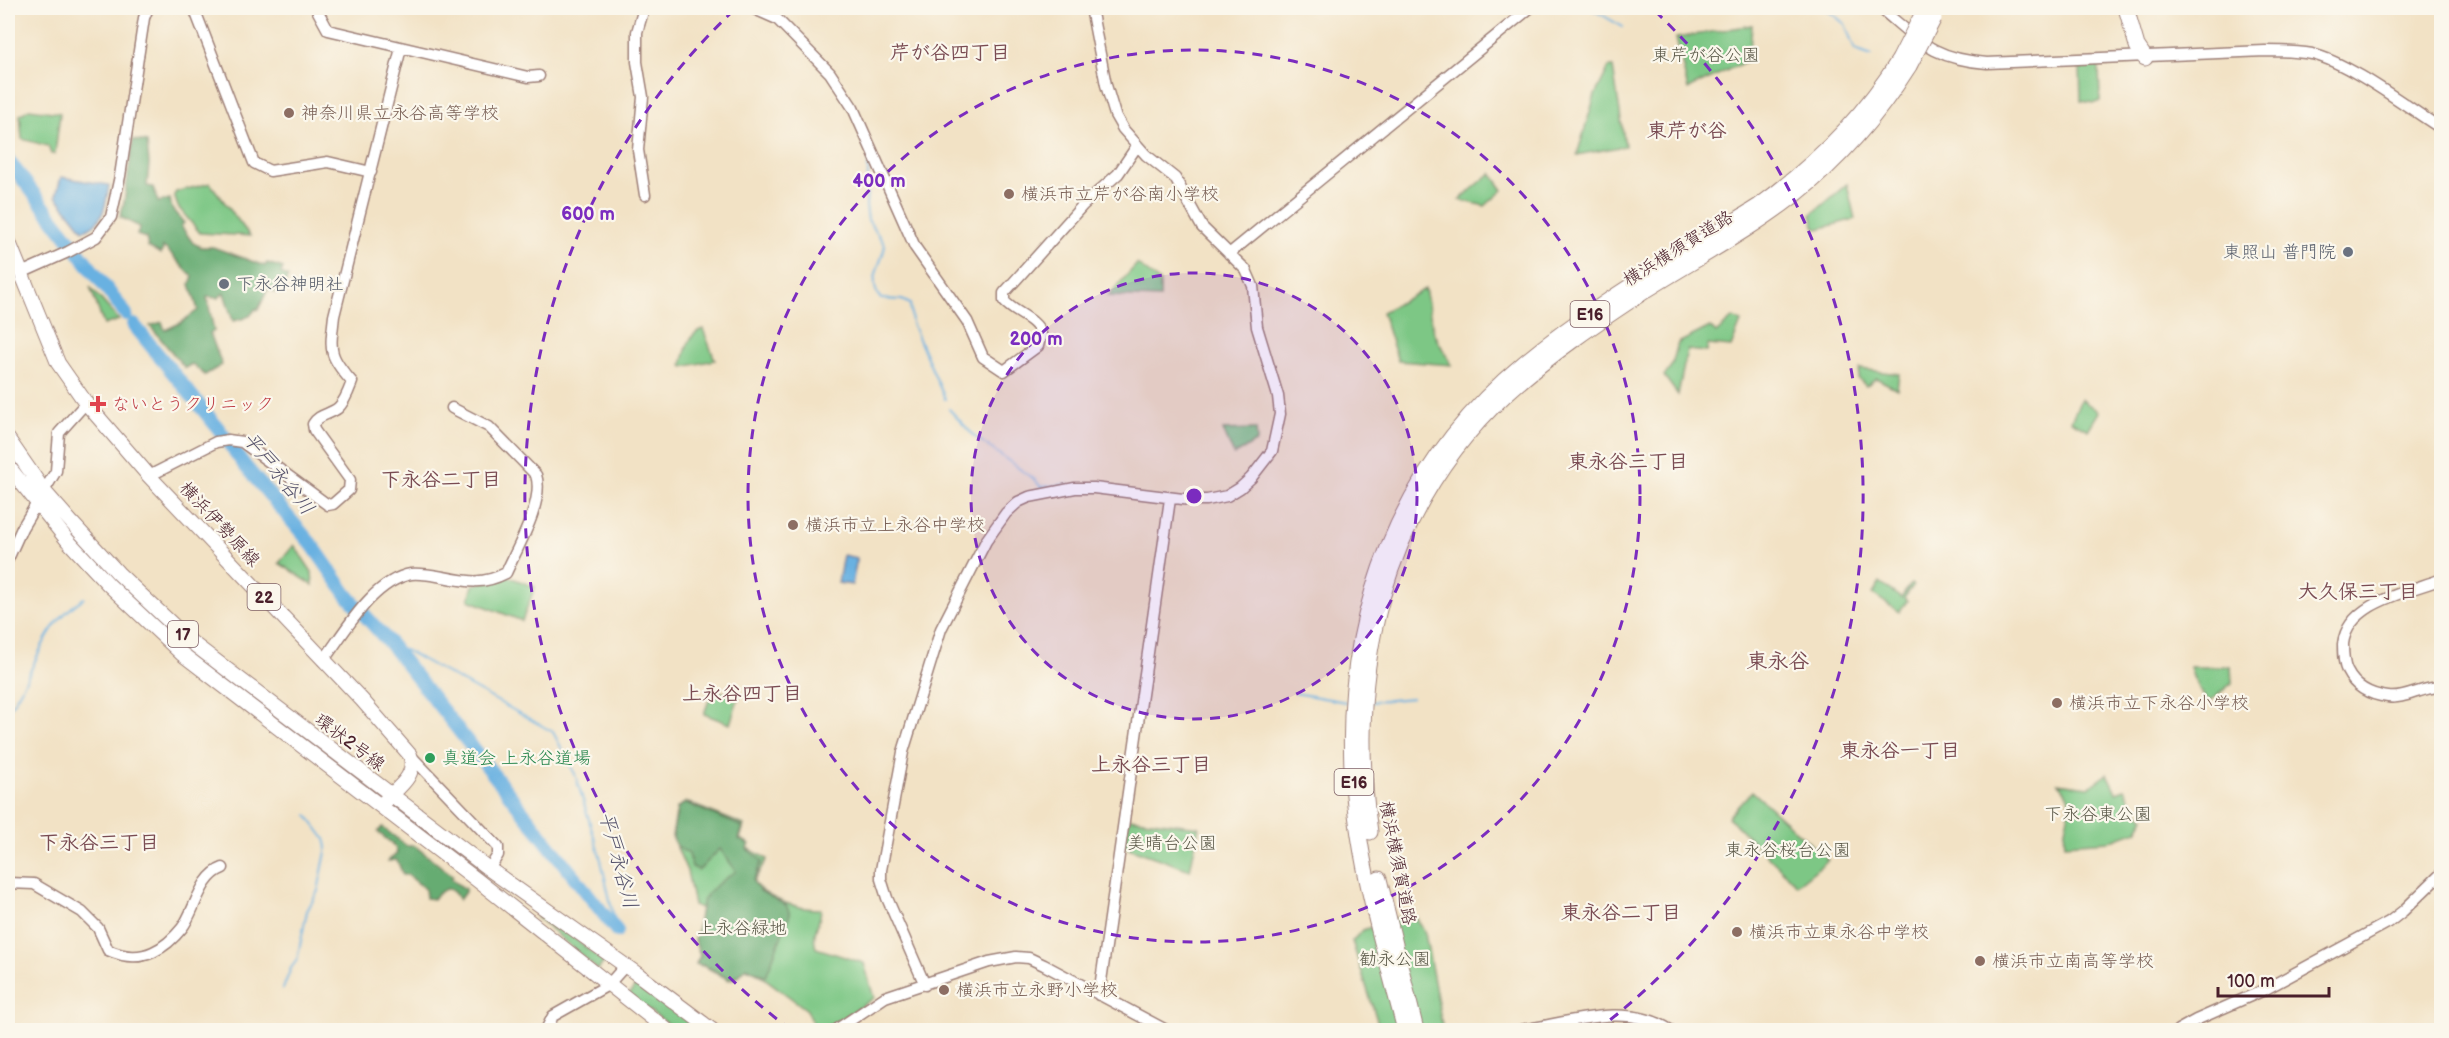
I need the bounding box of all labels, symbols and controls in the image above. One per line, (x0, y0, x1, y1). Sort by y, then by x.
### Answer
district label: 芹が谷四丁目 (890, 41, 1010, 65)
park label: 東芹が谷公園 (1652, 45, 1760, 66)
place label: 神奈川県立永谷高等学校 (301, 103, 499, 124)
marker: 神奈川県立永谷高等学校 (282, 106, 296, 120)
district label: 東芹が谷 (1647, 119, 1727, 143)
text: 400 m (852, 171, 906, 192)
place label: 横浜市立芹が谷南小学校 (1021, 184, 1219, 205)
marker: 横浜市立芹が谷南小学校 (1002, 187, 1016, 201)
text: 600 m (561, 204, 615, 225)
street label: 横浜横須賀道路 (1619, 206, 1737, 291)
place label: 東照山 普門院 (2223, 242, 2336, 263)
marker: 東照山 普門院 (2341, 245, 2355, 259)
place label: 下永谷神明社 (236, 274, 344, 295)
marker: 下永谷神明社 (217, 277, 231, 291)
road number: E16 (1570, 301, 1610, 327)
text: 200 m (1009, 329, 1063, 350)
place label: ないとうクリニック (112, 394, 274, 415)
marker: ないとうクリニック (89, 395, 107, 413)
water label: 平戸永谷川 (237, 427, 319, 520)
district label: 東永谷三丁目 (1568, 450, 1688, 474)
district label: 下永谷二丁目 (381, 468, 501, 492)
street label: 横浜伊勢原線 (175, 478, 264, 571)
centre of rings (1184, 486, 1204, 506)
place label: 横浜市立上永谷中学校 (805, 515, 985, 536)
marker: 横浜市立上永谷中学校 (786, 518, 800, 532)
district label: 大久保三丁目 (2298, 580, 2418, 604)
road number: 22 (248, 584, 280, 610)
road number: 17 (168, 621, 198, 647)
district label: 東永谷 (1747, 649, 1810, 674)
district label: 上永谷四丁目 (682, 682, 802, 706)
place label: 横浜市立下永谷小学校 (2069, 693, 2249, 714)
marker: 横浜市立下永谷小学校 (2050, 696, 2064, 710)
street label: 環状2号線 (310, 709, 389, 776)
district label: 東永谷一丁目 (1840, 739, 1960, 763)
place label: 真道会 上永谷道場 (442, 748, 591, 769)
marker: 真道会 上永谷道場 (423, 751, 437, 765)
district label: 上永谷三丁目 (1091, 753, 1211, 777)
road number: E16 (1334, 769, 1374, 795)
street label: 横浜横須賀道路 (1375, 799, 1420, 927)
park label: 下永谷東公園 (2044, 804, 2152, 825)
water label: 平戸永谷川 (594, 809, 643, 912)
district label: 下永谷三丁目 (39, 831, 159, 855)
park label: 美晴台公園 (1127, 833, 1217, 854)
park label: 東永谷桜台公園 (1725, 840, 1851, 861)
district label: 東永谷二丁目 (1561, 901, 1681, 925)
park label: 上永谷緑地 (697, 918, 787, 939)
place label: 横浜市立東永谷中学校 (1749, 922, 1929, 943)
marker: 横浜市立東永谷中学校 (1730, 925, 1744, 939)
park label: 勧永公園 (1359, 949, 1431, 970)
place label: 横浜市立南高等学校 (1992, 951, 2154, 972)
marker: 横浜市立南高等学校 (1973, 954, 1987, 968)
scale bar (2218, 960, 2329, 998)
text: 100 m (2227, 971, 2275, 992)
place label: 横浜市立永野小学校 (956, 980, 1118, 1001)
marker: 横浜市立永野小学校 (937, 983, 951, 997)

